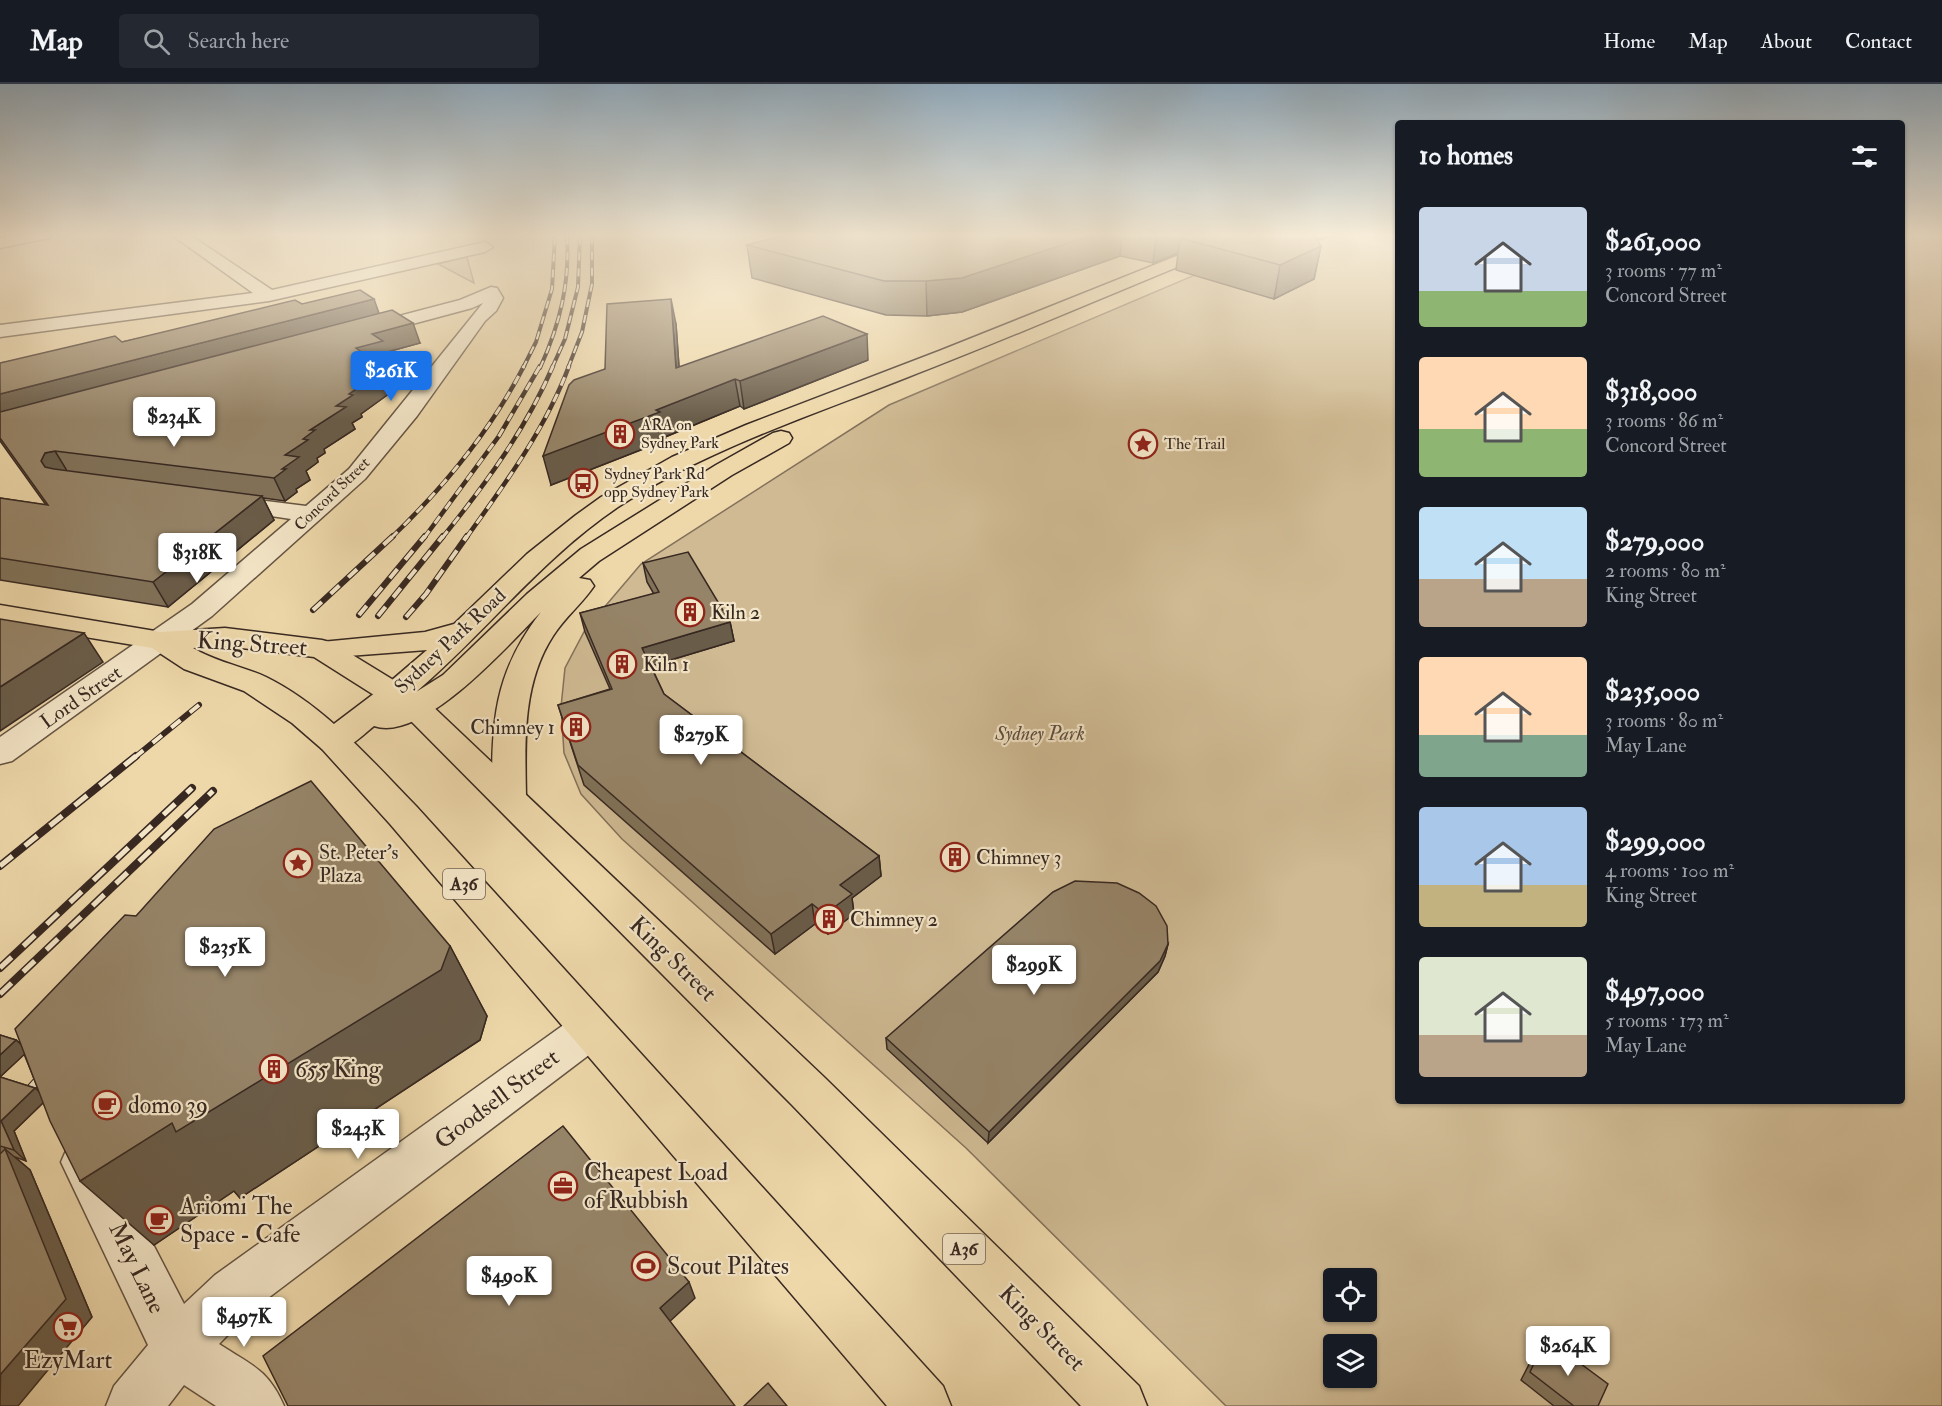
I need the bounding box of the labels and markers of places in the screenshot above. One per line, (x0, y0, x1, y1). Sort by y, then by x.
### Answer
pin: $261K (349, 351, 433, 402)
pin: $234K (132, 397, 216, 448)
place label: ARA on Sydney Park (640, 415, 719, 453)
building icon: ARA on Sydney Park (604, 418, 636, 450)
place icon: The Trail (1127, 428, 1159, 460)
place label: The Trail (1164, 434, 1225, 454)
place label: Sydney Park Rd opp Sydney Park (604, 464, 710, 503)
bus stop icon: Sydney Park Rd opp Sydney Park (567, 467, 599, 499)
pin: $318K (155, 533, 239, 584)
building icon: Kiln 2 (674, 596, 706, 628)
place label: Kiln 2 (711, 600, 760, 625)
building icon: Kiln 1 (606, 648, 638, 680)
place label: Kiln 1 (643, 652, 689, 677)
building icon: Chimney 1 (560, 711, 592, 743)
place label: Chimney 1 (470, 715, 555, 740)
pin: $279K (659, 715, 743, 766)
place label: St. Peter’s Plaza (319, 840, 398, 888)
building icon: Chimney 3 (939, 841, 971, 873)
place label: Chimney 3 (976, 845, 1061, 870)
place icon: St. Peter’s Plaza (282, 847, 314, 879)
building icon: Chimney 2 (813, 903, 845, 935)
place label: Chimney 2 (850, 907, 938, 932)
pin: $235K (183, 927, 267, 978)
pin: $299K (992, 945, 1076, 996)
building icon: 655 King (258, 1053, 290, 1085)
place label: 655 King (295, 1054, 382, 1085)
cafe icon: domo 39 (91, 1089, 123, 1121)
place label: domo 39 (128, 1090, 208, 1121)
pin: $243K (316, 1109, 400, 1160)
place label: Cheapest Load of Rubbish (584, 1157, 728, 1216)
office icon: Cheapest Load of Rubbish (547, 1170, 579, 1202)
place label: Ariomi The Space - Cafe (179, 1191, 300, 1250)
cafe icon: Ariomi The Space - Cafe (143, 1204, 175, 1236)
sports icon: Scout Pilates (630, 1250, 662, 1282)
place label: Scout Pilates (667, 1251, 789, 1282)
pin: $490K (467, 1256, 551, 1307)
pin: $497K (202, 1297, 286, 1348)
supermarket icon: EzyMart (52, 1311, 84, 1343)
pin: $264K (1526, 1326, 1610, 1377)
place label: EzyMart (24, 1345, 113, 1376)

